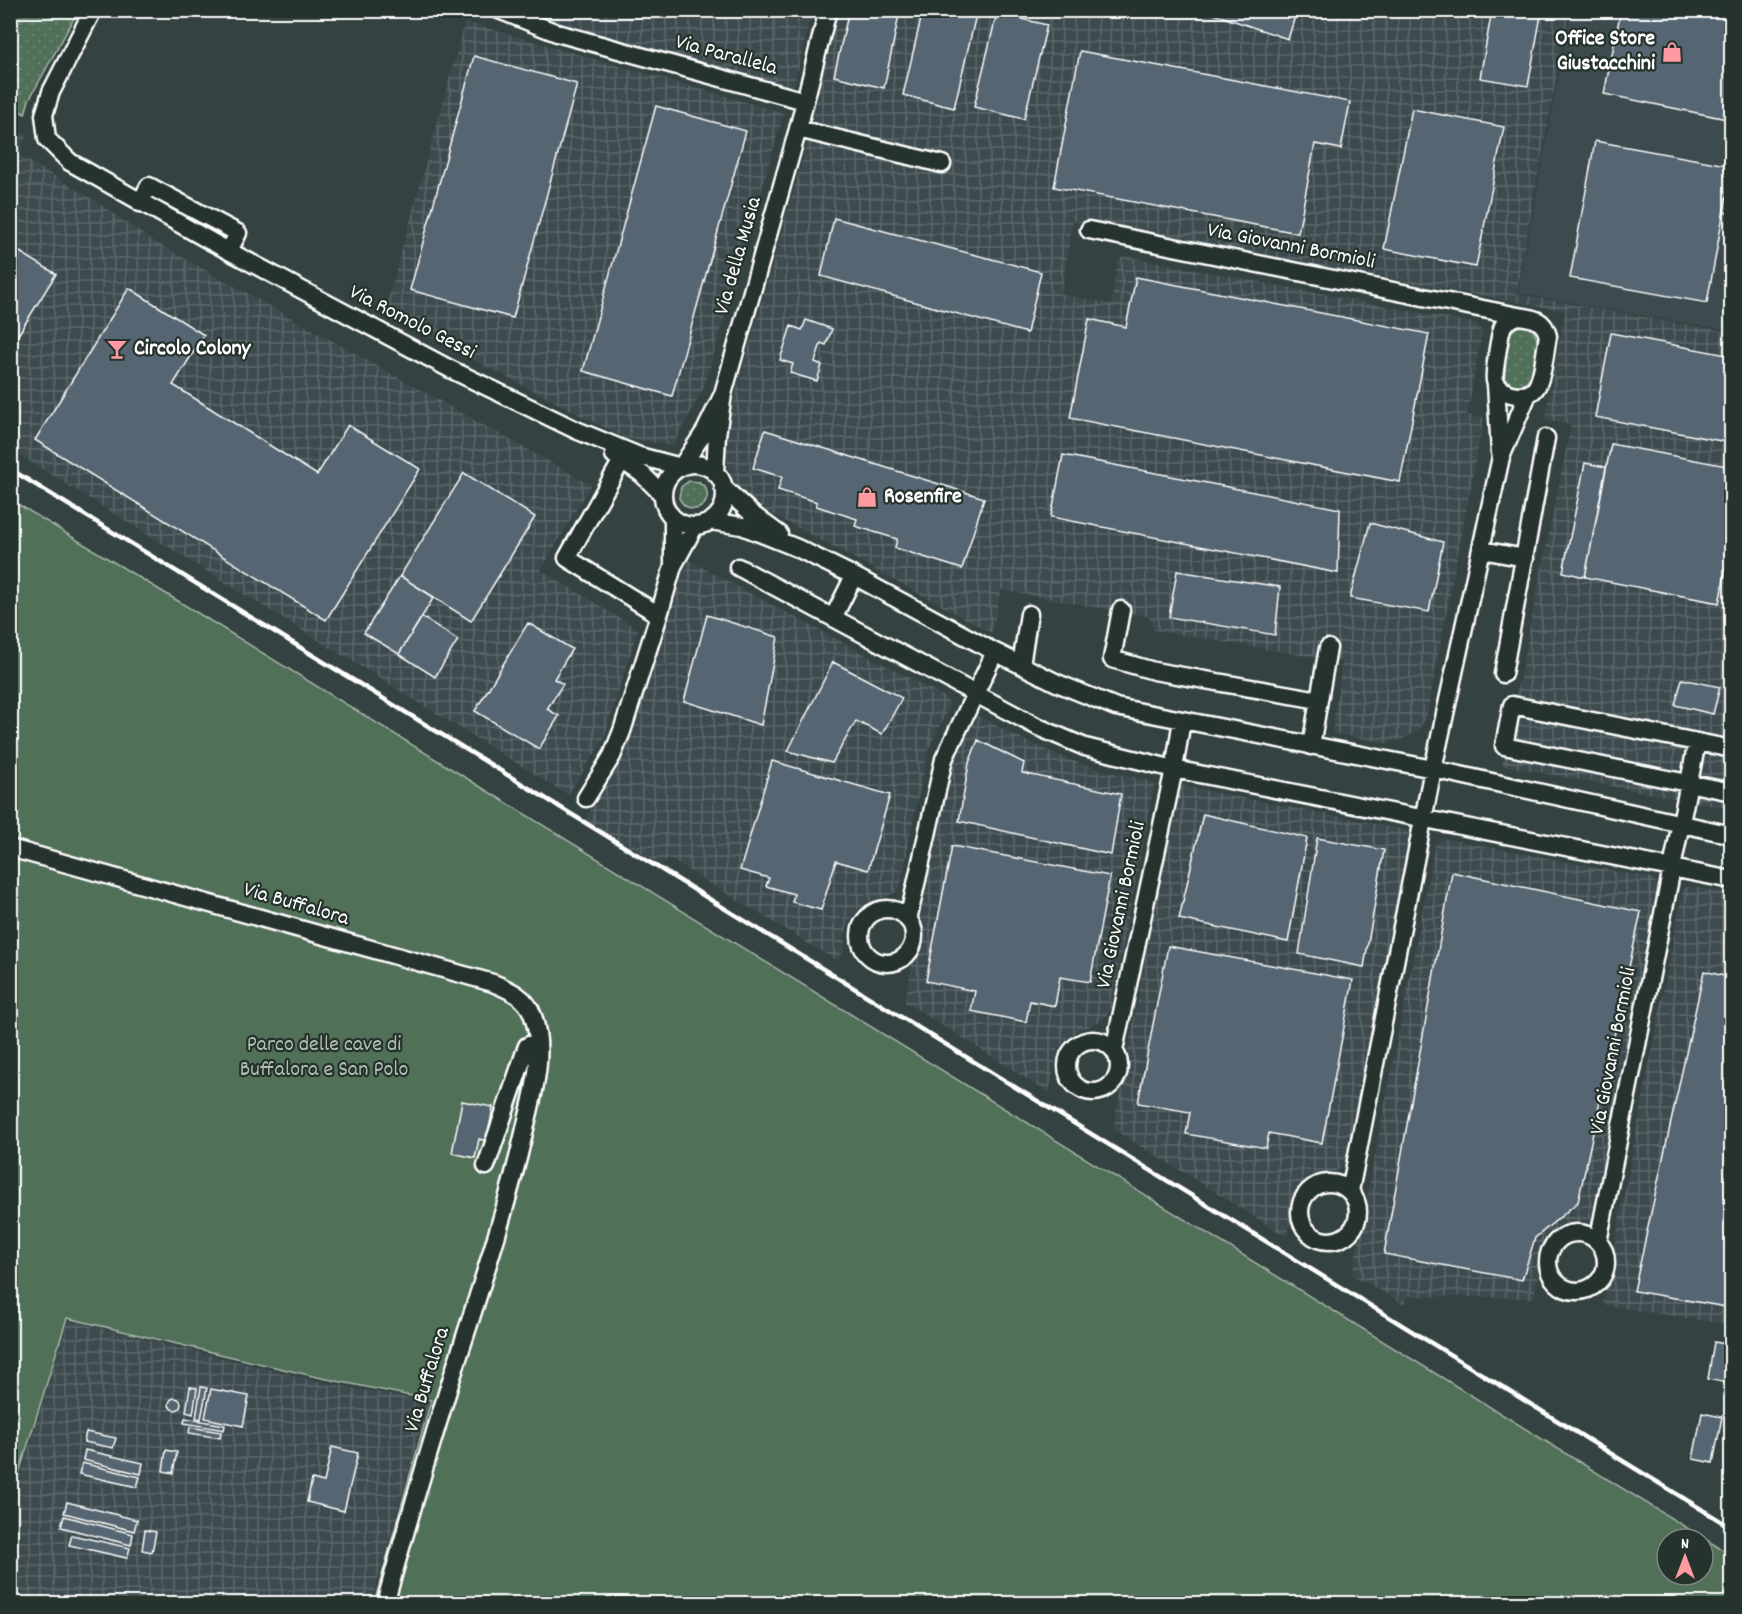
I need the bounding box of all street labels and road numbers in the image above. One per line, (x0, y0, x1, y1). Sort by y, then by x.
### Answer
street label: Via Parallela (672, 28, 781, 85)
street label: Via della Musia (707, 193, 771, 319)
street label: Via Giovanni Bormioli (1204, 216, 1378, 278)
street label: Via Romolo Gessi (343, 278, 481, 368)
street label: Via Giovanni Bormioli (1089, 818, 1155, 992)
street label: Via Buffalora (240, 875, 353, 935)
street label: Via Giovanni Bormioli (1583, 964, 1645, 1138)
street label: Via Buffalora (397, 1323, 459, 1436)

